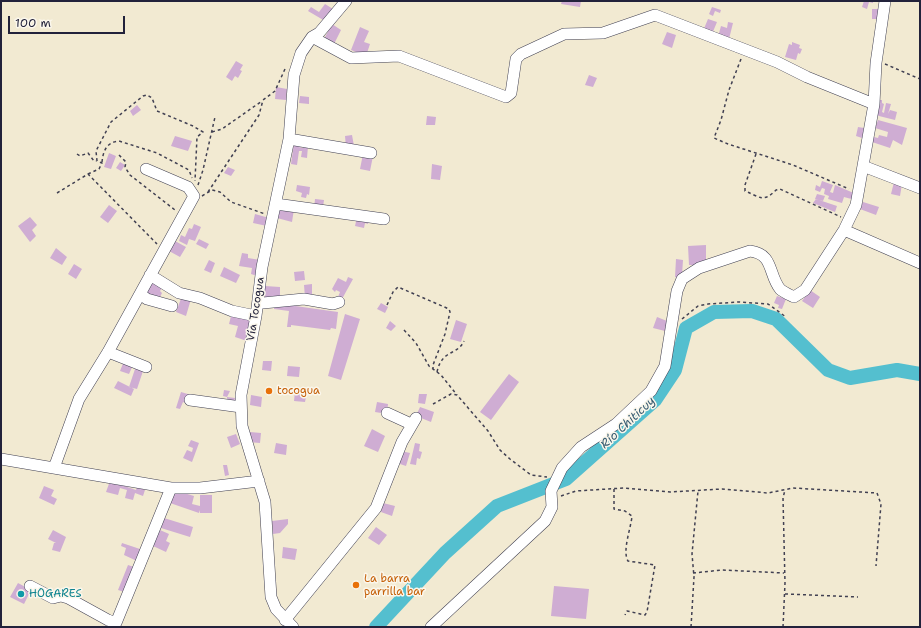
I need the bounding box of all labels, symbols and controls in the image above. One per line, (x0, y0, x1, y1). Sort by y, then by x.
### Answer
scale bar (10, 8, 127, 34)
text: 100 m (15, 15, 51, 31)
street label: Vía Tocogua (244, 276, 268, 342)
place label: tocogua (277, 384, 320, 398)
marker: tocogua (264, 386, 274, 396)
water label: Río Chiticuy (598, 394, 658, 452)
place label: La barra parrilla bar (364, 572, 425, 598)
marker: La barra parrilla bar (351, 580, 361, 590)
place label: HOGARES (29, 587, 82, 601)
marker: HOGARES (16, 589, 26, 599)

